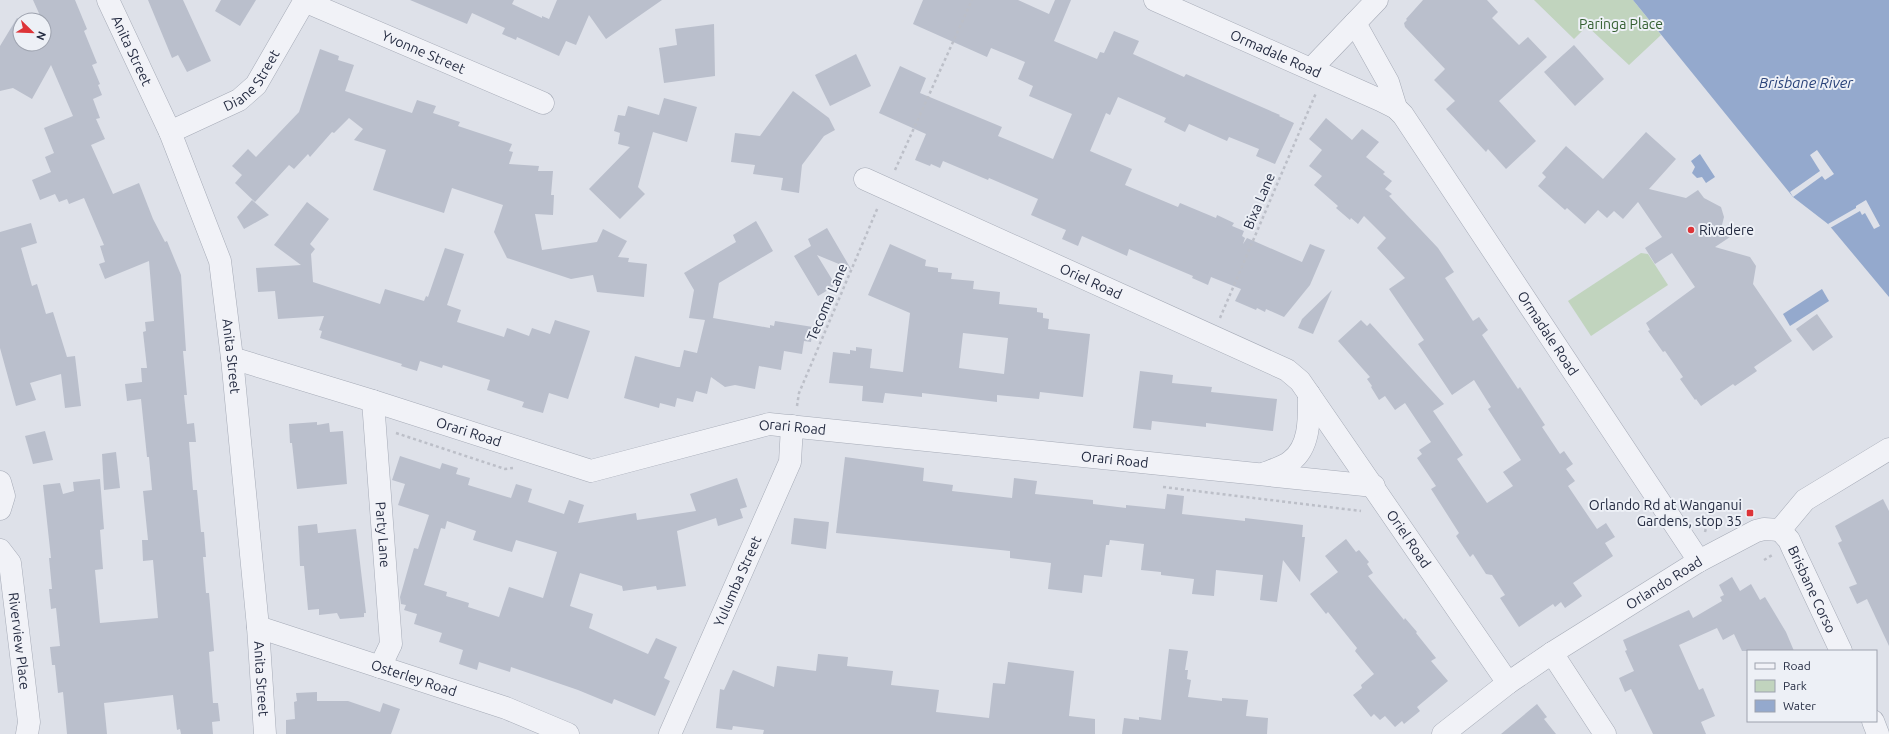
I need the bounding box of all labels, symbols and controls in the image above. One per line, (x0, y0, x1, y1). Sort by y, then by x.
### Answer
north arrow (12, 12, 52, 52)
street label: Anita Street (109, 13, 155, 89)
park label: Paringa Place (1579, 16, 1663, 32)
street label: Ormadale Road (1228, 26, 1324, 81)
street label: Yvonne Street (379, 27, 468, 77)
text: N (34, 30, 48, 42)
street label: Diane Street (221, 46, 283, 114)
water label: Brisbane River (1759, 74, 1854, 91)
street label: Bixa Lane (1240, 170, 1278, 232)
place label: Rivadere (1699, 222, 1754, 238)
marker: Rivadere (1686, 225, 1696, 235)
street label: Oriel Road (1057, 260, 1125, 302)
street label: Tecoma Lane (804, 261, 850, 343)
street label: Ormadale Road (1514, 288, 1582, 378)
street label: Anita Street (219, 318, 243, 395)
street label: Orari Road (434, 414, 503, 450)
street label: Orari Road (757, 416, 827, 438)
street label: Orari Road (1080, 448, 1149, 471)
place label: Orlando Rd at Wanganui Gardens, stop 35 (1589, 497, 1742, 529)
street label: Party Lane (372, 501, 393, 568)
street label: Oriel Road (1383, 507, 1434, 571)
marker: Orlando Rd at Wanganui Gardens, stop 35 (1745, 508, 1755, 518)
street label: Yulumba Street (710, 533, 765, 629)
street label: Brisbane Corso (1785, 543, 1839, 636)
street label: Orlando Road (1623, 553, 1705, 613)
street label: Riverview Place (6, 592, 33, 691)
street label: Anita Street (251, 640, 272, 717)
legend (1747, 650, 1877, 722)
street label: Osterley Road (369, 656, 459, 699)
text: Road (1783, 659, 1811, 672)
text: Park (1783, 679, 1807, 692)
text: Water (1783, 699, 1816, 712)

